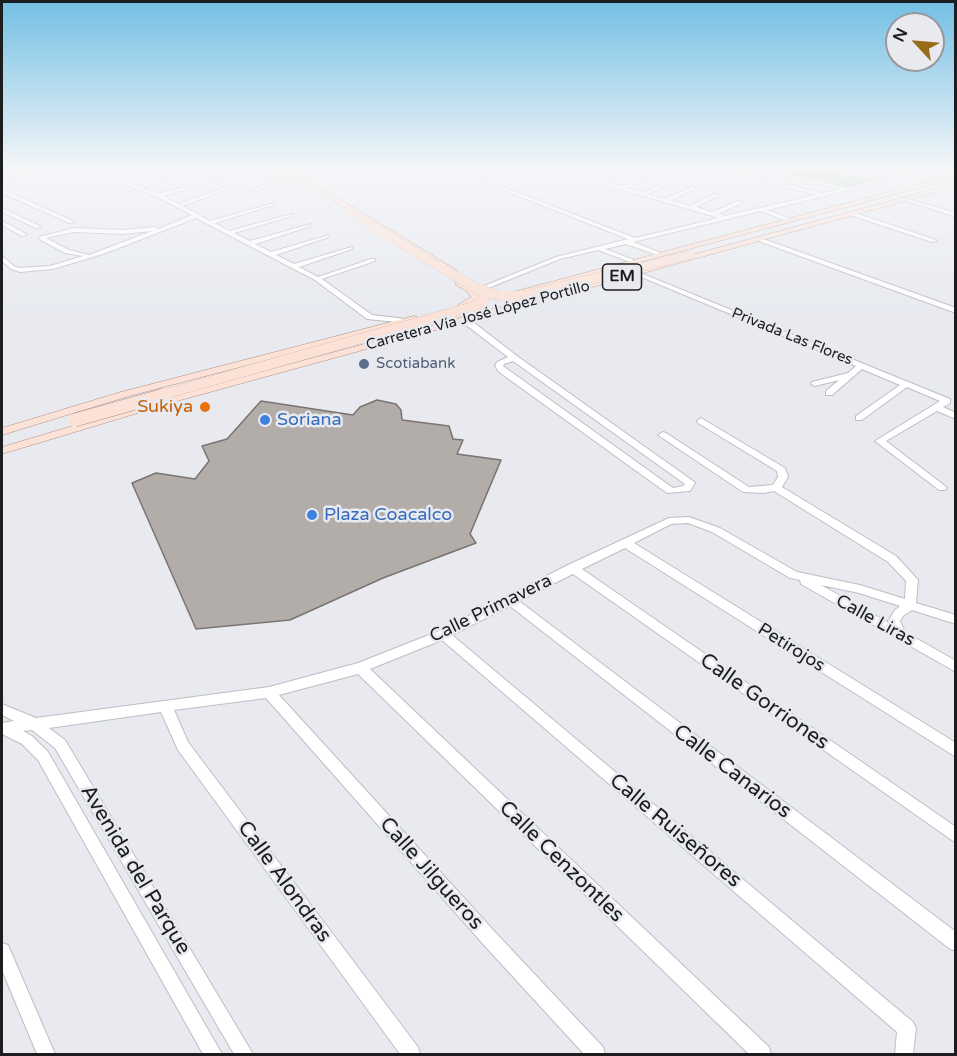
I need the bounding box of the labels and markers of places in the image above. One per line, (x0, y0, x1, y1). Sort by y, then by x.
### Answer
place label: Scotiabank (376, 355, 455, 373)
marker: Scotiabank (357, 357, 371, 371)
place label: Sukiya (137, 396, 193, 418)
marker: Sukiya (198, 400, 212, 414)
place label: Soriana (277, 409, 342, 431)
marker: Soriana (258, 413, 272, 427)
place label: Plaza Coacalco (324, 504, 452, 526)
marker: Plaza Coacalco (305, 508, 319, 522)

